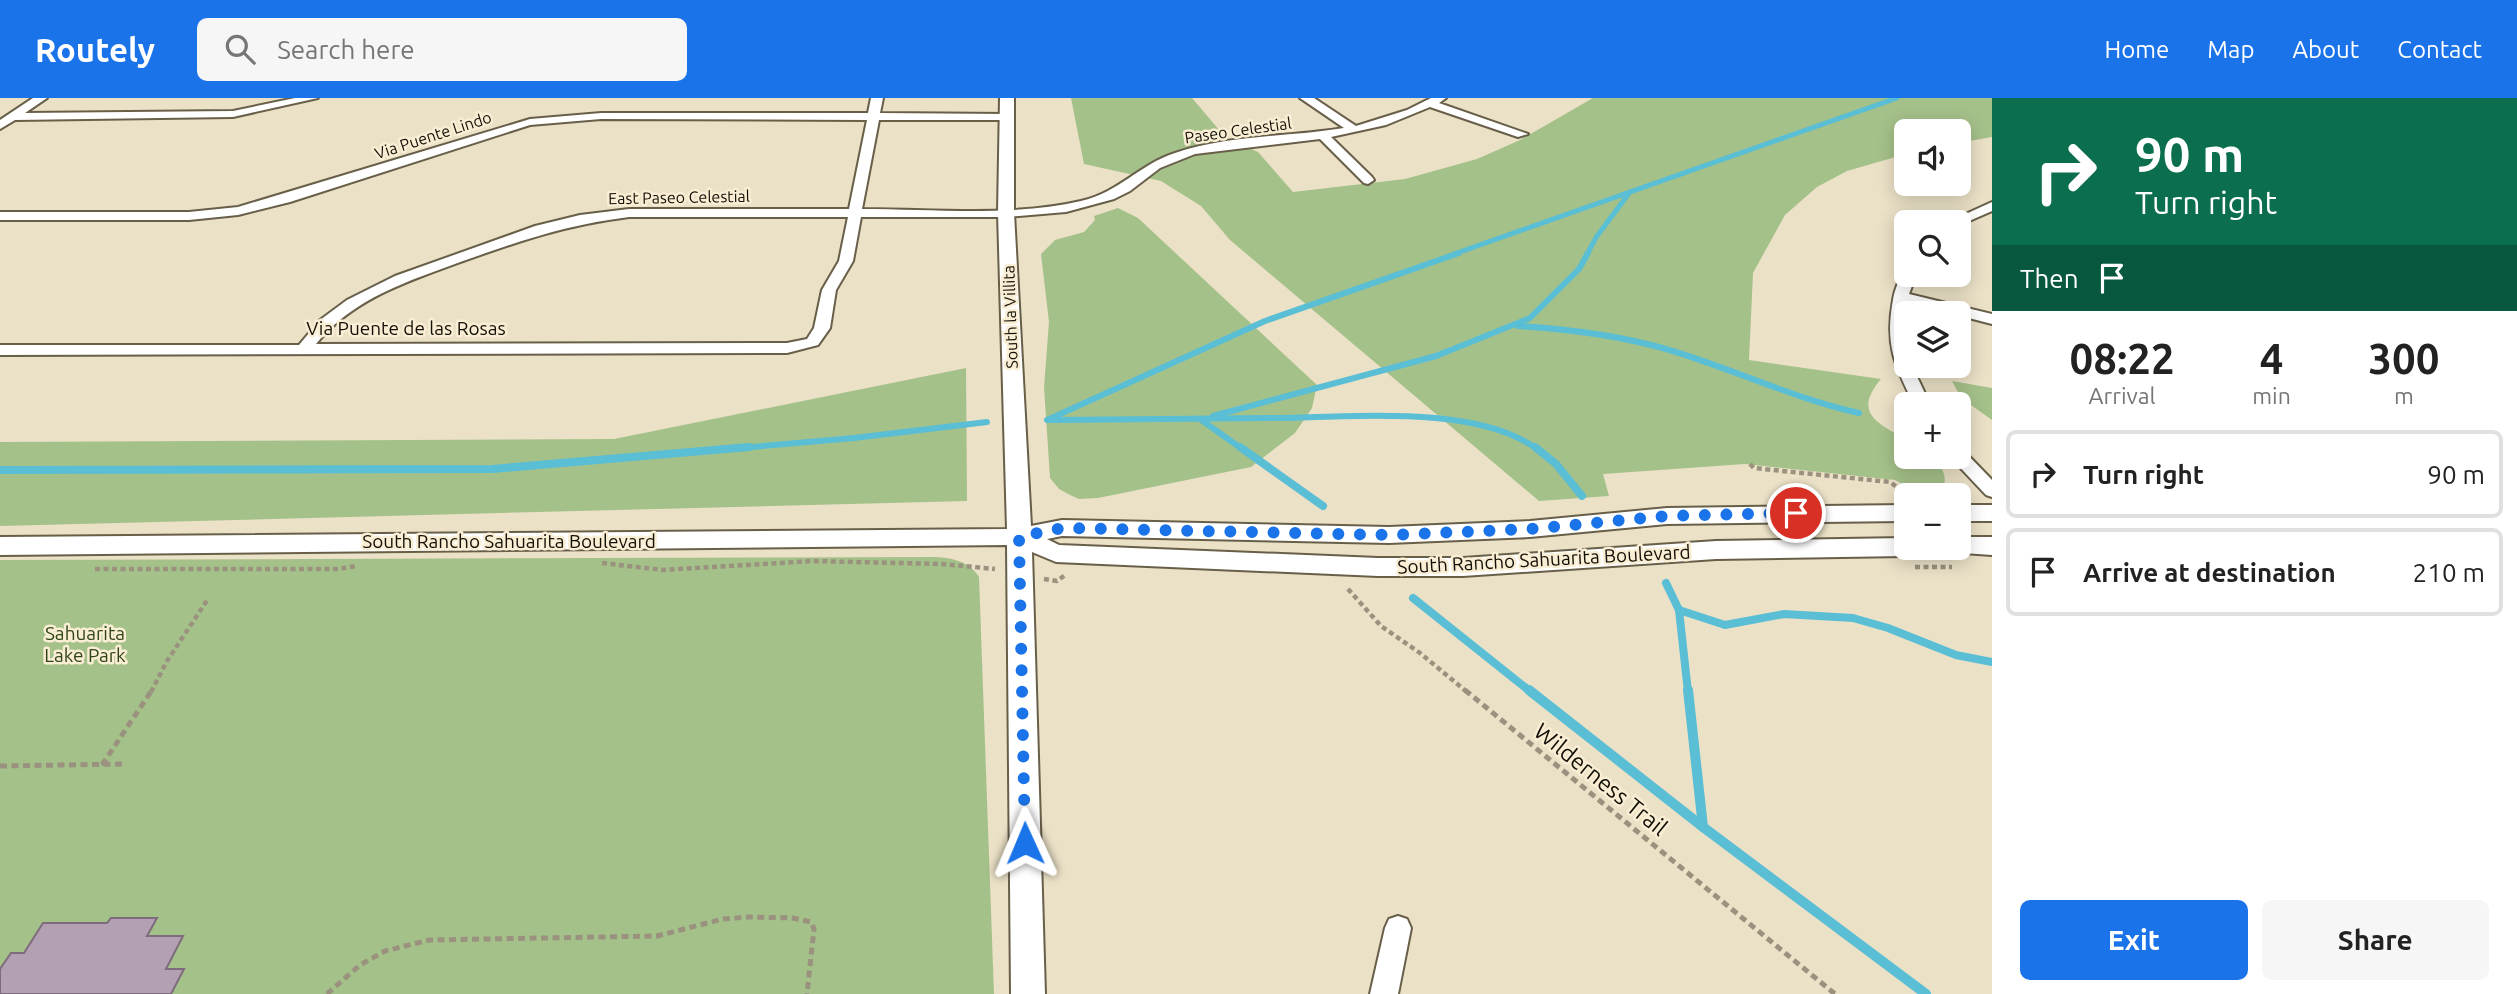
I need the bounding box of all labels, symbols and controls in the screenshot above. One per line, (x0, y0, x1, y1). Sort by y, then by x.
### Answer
search box (197, 18, 687, 81)
icon: search (221, 30, 259, 68)
text: Routely (35, 31, 155, 68)
text: Search here (277, 35, 415, 64)
text: Home (2104, 36, 2169, 63)
text: Map (2207, 36, 2254, 63)
text: About (2292, 36, 2359, 63)
text: Contact (2397, 36, 2482, 63)
street label: Via Puente Lindo (372, 108, 494, 162)
street label: Paseo Celestial (1183, 114, 1293, 146)
map controls (1894, 119, 1971, 560)
button: sound (1894, 119, 1971, 196)
icon: right (2020, 126, 2111, 217)
text: 90 m (2135, 126, 2244, 181)
text: Turn right (2135, 184, 2277, 220)
street label: East Paseo Celestial (608, 187, 750, 207)
button: search (1894, 210, 1971, 287)
icon: arrive (2093, 259, 2131, 297)
text: Then (2020, 264, 2079, 293)
street label: South la Villita (999, 265, 1021, 369)
button: layers (1894, 301, 1971, 378)
street label: Via Puente de las Rosas (306, 317, 506, 339)
text: 08:22 (2070, 335, 2175, 382)
text: 4 (2260, 335, 2283, 382)
text: 300 (2368, 335, 2439, 382)
text: Arrival (2089, 383, 2156, 408)
text: min (2252, 383, 2291, 408)
text: m (2394, 383, 2414, 408)
button: + (1894, 392, 1971, 469)
icon: right (2024, 455, 2062, 493)
text: Turn right (2083, 460, 2204, 489)
text: 90 m (2427, 460, 2485, 489)
pin (1766, 483, 1826, 543)
button: − (1894, 483, 1971, 560)
icon: arrive (1777, 494, 1815, 532)
street label: South Rancho Sahuarita Boulevard (362, 530, 656, 552)
street label: South Rancho Sahuarita Boulevard (1397, 540, 1691, 578)
icon: arrive (2024, 553, 2062, 591)
text: Arrive at destination (2083, 558, 2336, 587)
text: 210 m (2413, 558, 2485, 587)
park label: Sahuarita Lake Park (44, 622, 126, 666)
street label: Wilderness Trail (1530, 718, 1672, 840)
position arrow (988, 806, 1062, 880)
button: Exit (2020, 900, 2248, 980)
button: Share (2262, 900, 2489, 980)

